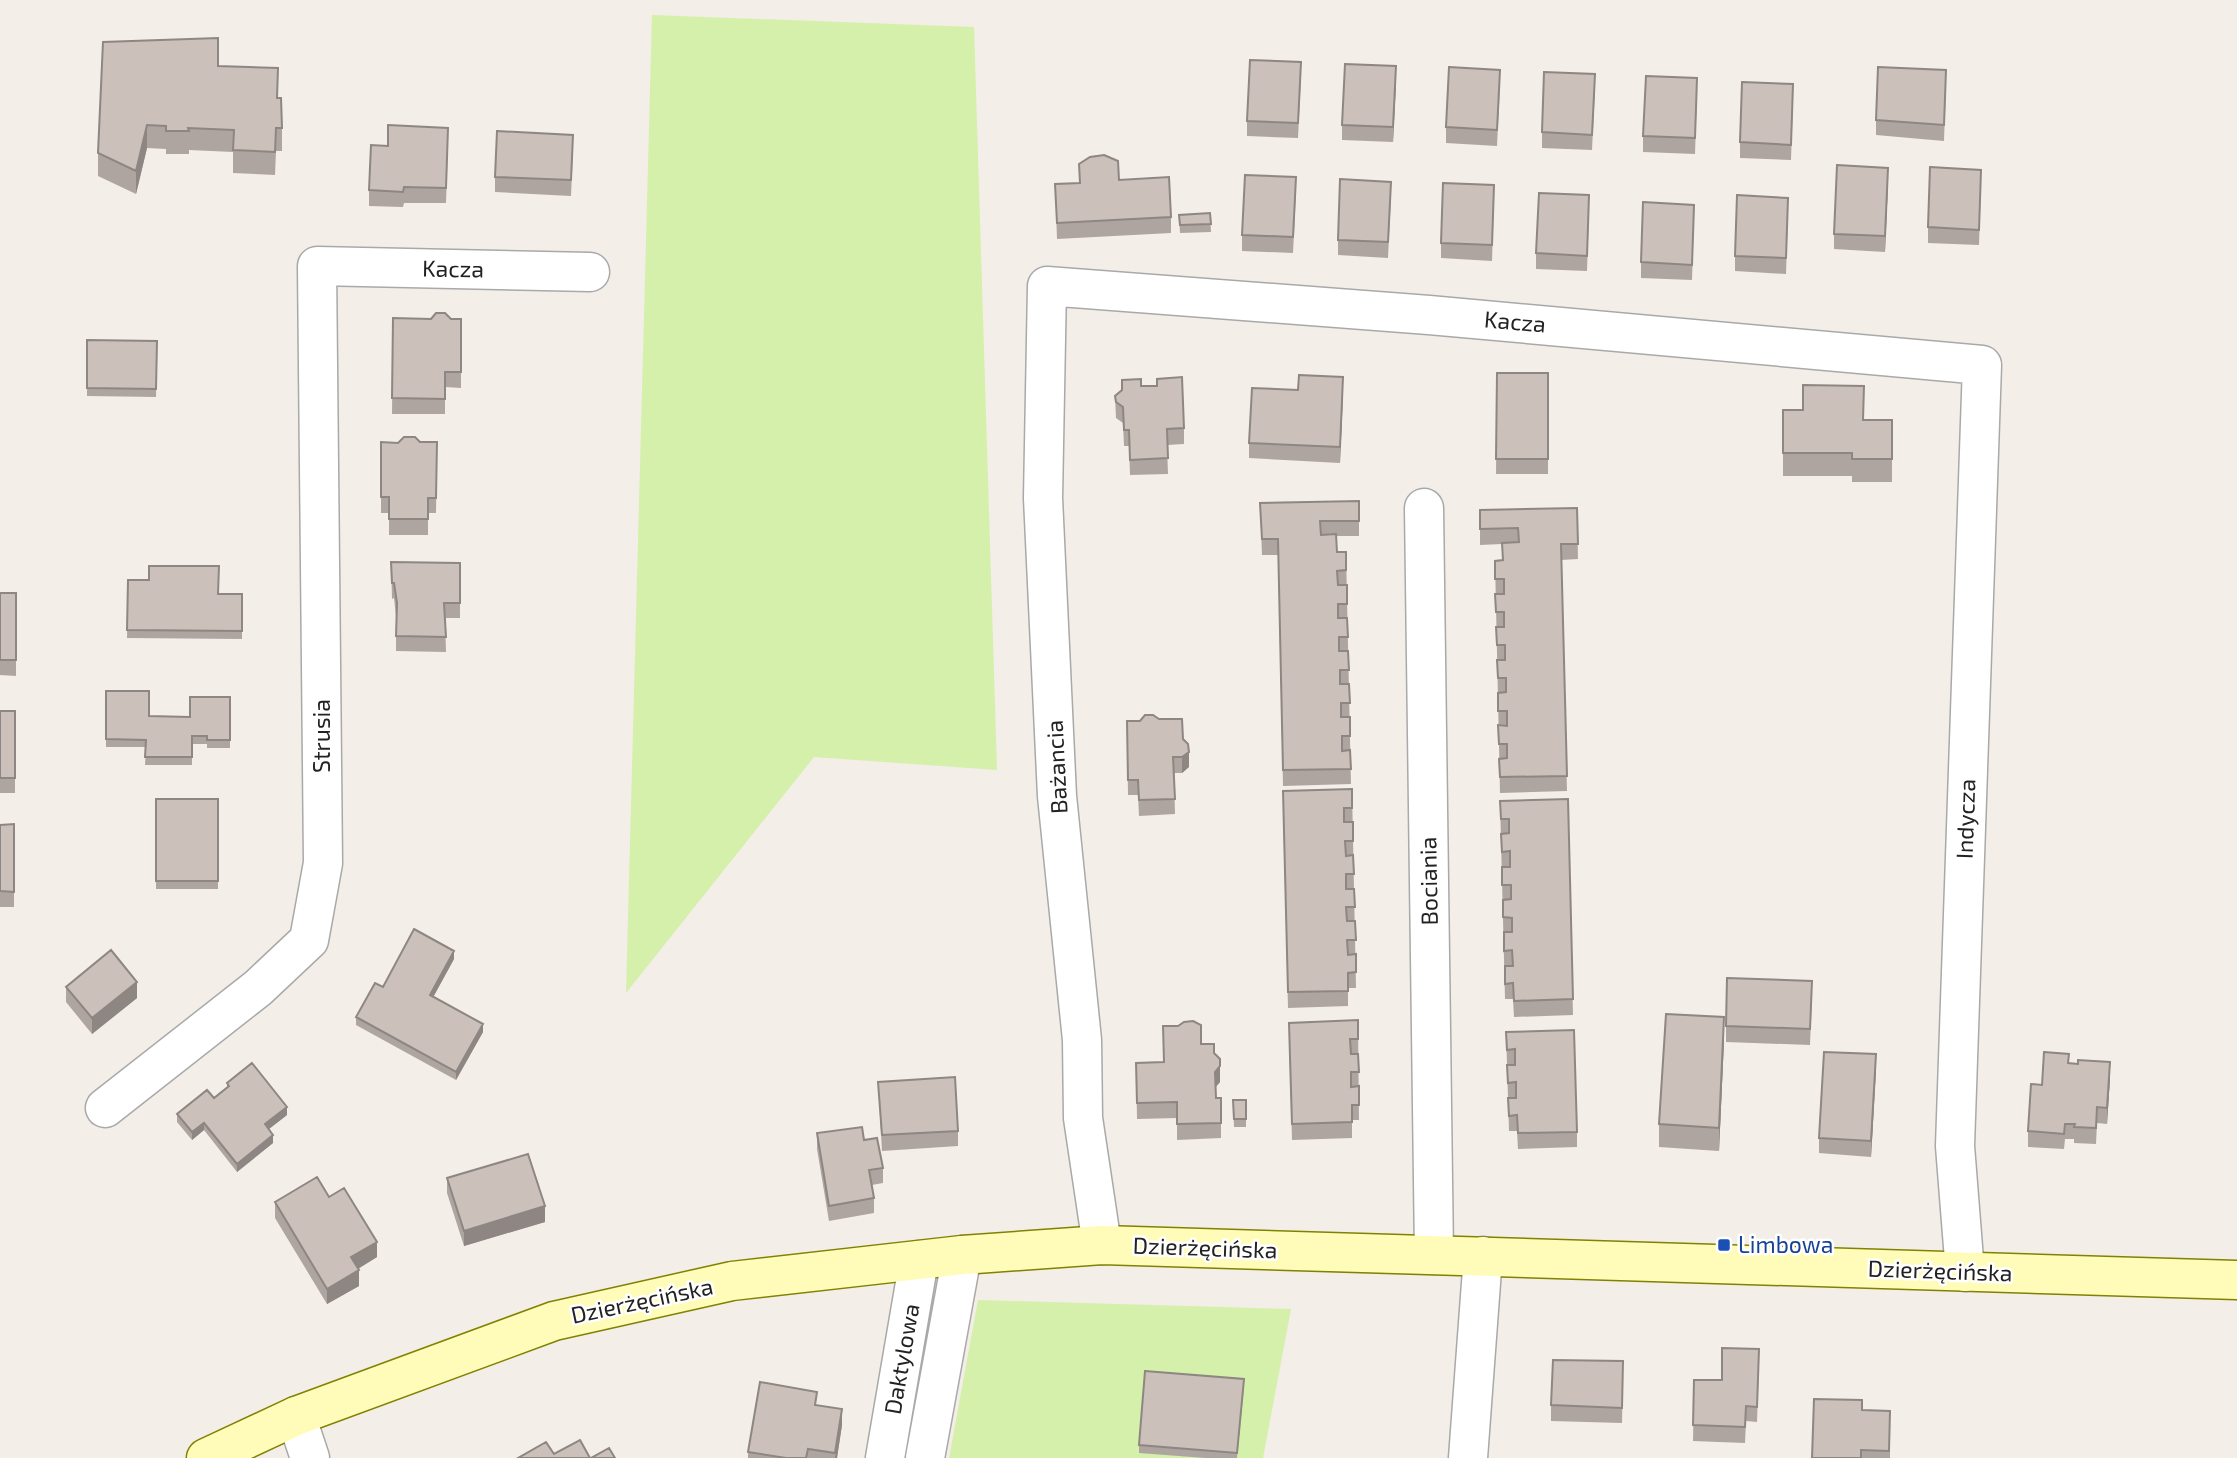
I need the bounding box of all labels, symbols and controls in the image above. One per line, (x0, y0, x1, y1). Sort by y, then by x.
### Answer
street label: Kacza (422, 253, 484, 283)
street label: Kacza (1483, 304, 1547, 338)
street label: Strusia (307, 699, 335, 773)
street label: Bażancia (1040, 719, 1072, 815)
street label: Indycza (1950, 778, 1980, 860)
street label: Bociania (1413, 836, 1443, 926)
street label: Dzierżęcińska (1132, 1230, 1278, 1264)
place label: Limbowa (1738, 1230, 1833, 1258)
marker: Limbowa (1716, 1237, 1732, 1253)
street label: Dzierżęcińska (1867, 1253, 2013, 1287)
street label: Dzierżęcińska (568, 1271, 715, 1329)
street label: Daktylowa (878, 1301, 925, 1416)

